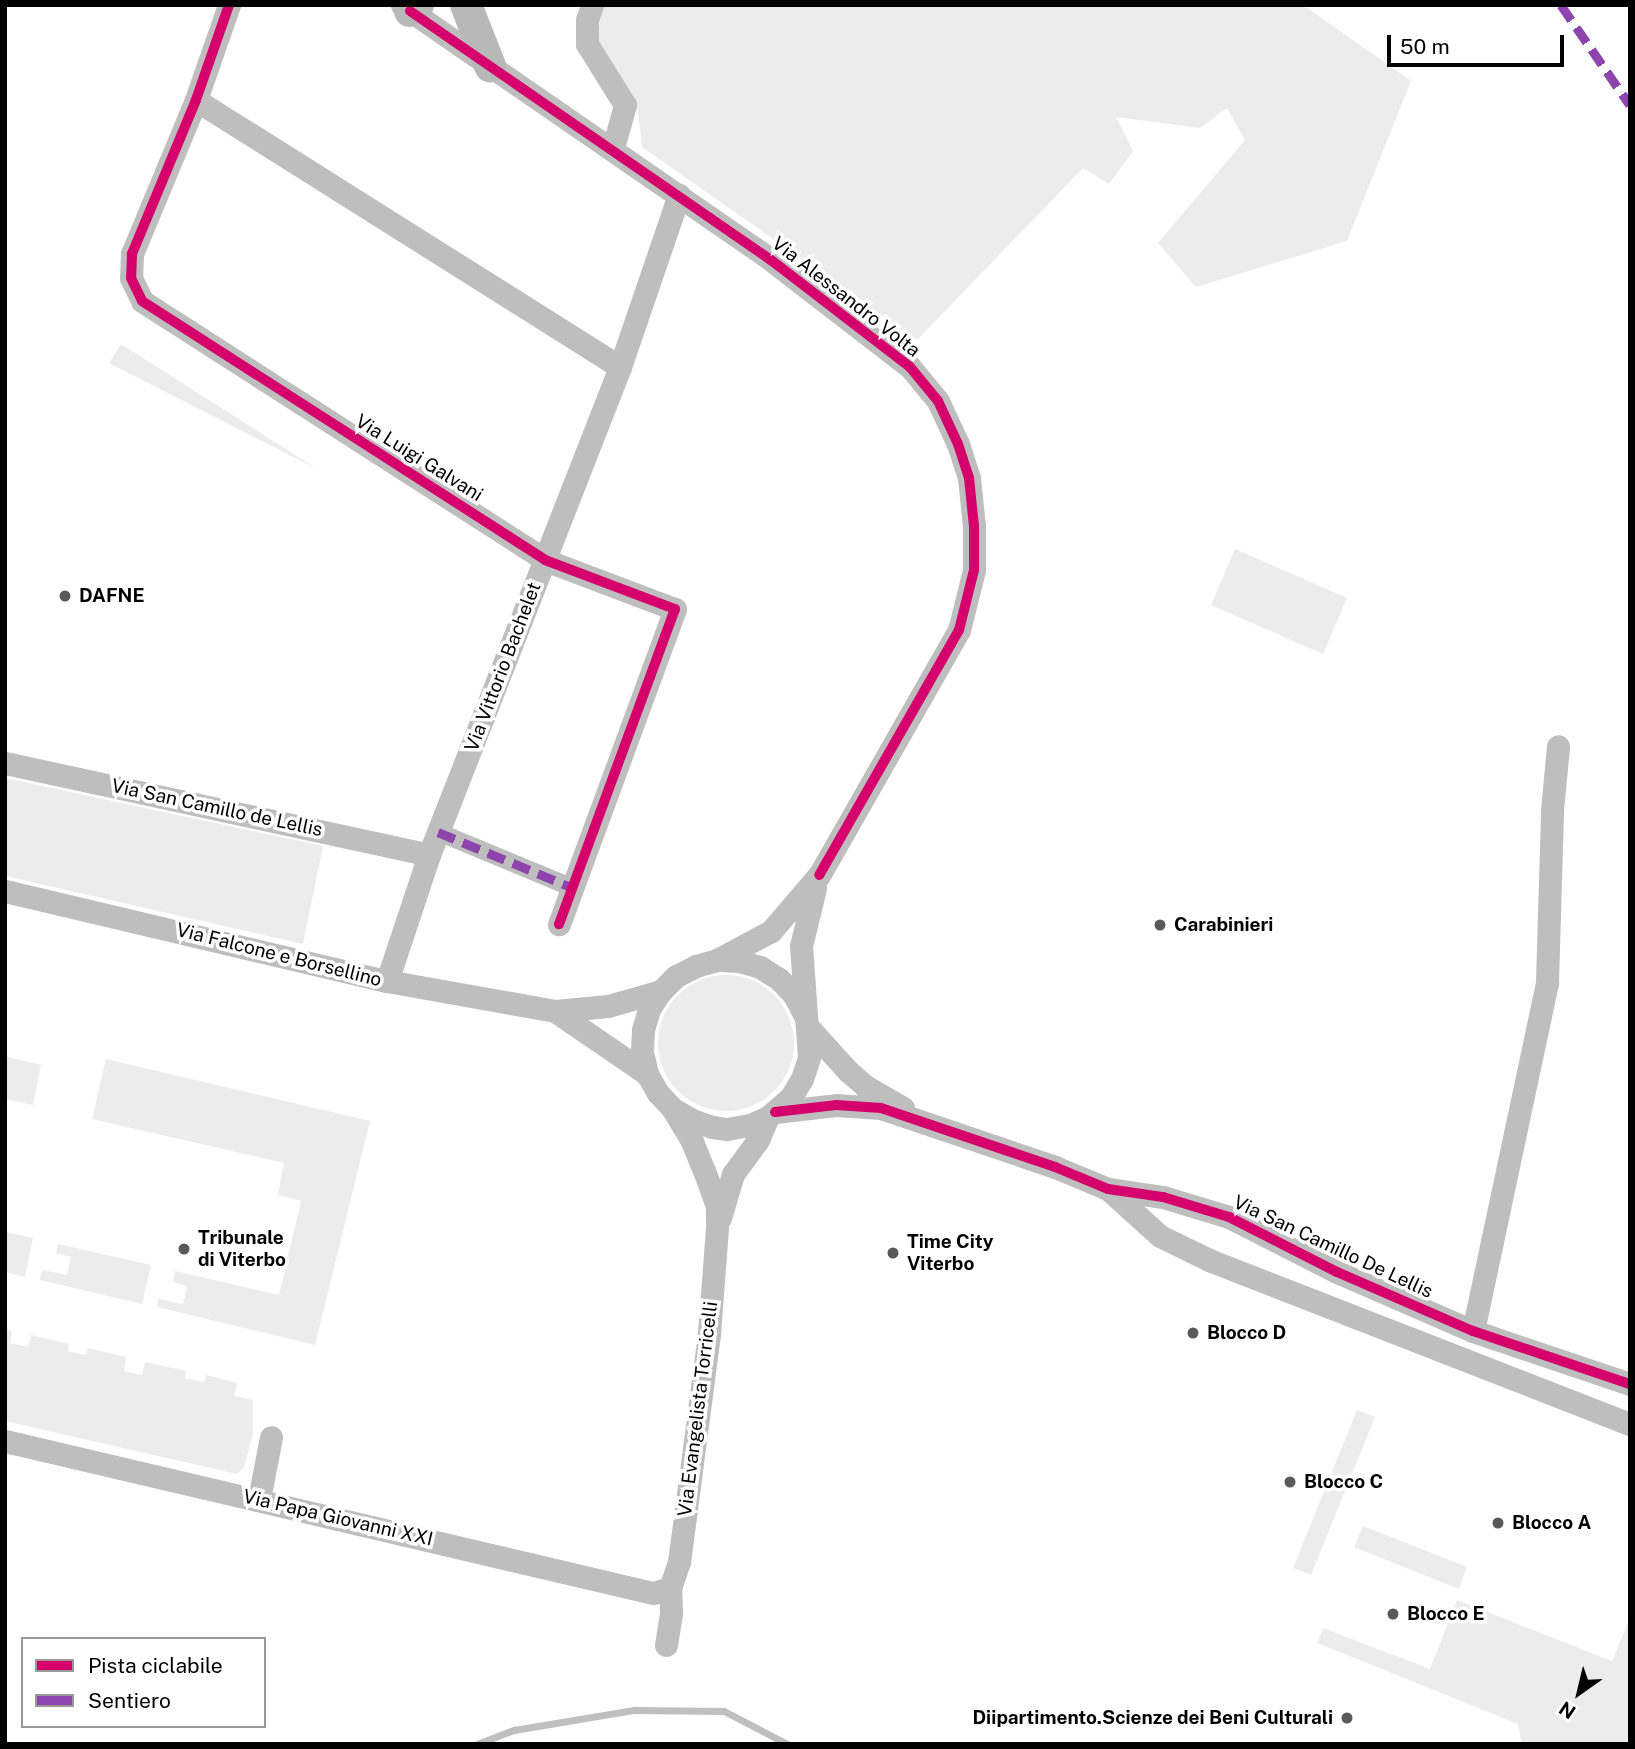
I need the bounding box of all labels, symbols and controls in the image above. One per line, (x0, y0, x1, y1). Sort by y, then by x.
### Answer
scale bar (1390, 21, 1567, 65)
text: 50 m (1400, 34, 1450, 59)
street label: Via Alessandro Volta (767, 232, 925, 362)
street label: Via Luigi Galvani (351, 410, 487, 506)
street label: Via Vittorio Bachelet (460, 579, 546, 755)
place label: DAFNE (79, 585, 144, 607)
marker: DAFNE (57, 588, 73, 604)
street label: Via San Camillo de Lellis (109, 774, 325, 842)
place label: Carabinieri (1174, 914, 1273, 936)
marker: Carabinieri (1152, 917, 1168, 933)
street label: Via Falcone e Borsellino (174, 918, 384, 992)
street label: Via San Camillo De Lellis (1230, 1191, 1436, 1303)
place label: Tribunale di Viterbo (198, 1227, 286, 1271)
place label: Time City Viterbo (907, 1231, 993, 1275)
marker: Tribunale di Viterbo (176, 1241, 192, 1257)
marker: Time City Viterbo (885, 1245, 901, 1261)
street label: Via Evangelista Torricelli (673, 1300, 723, 1518)
place label: Blocco D (1207, 1322, 1286, 1344)
marker: Blocco D (1185, 1325, 1201, 1341)
place label: Blocco C (1304, 1471, 1383, 1493)
marker: Blocco C (1282, 1474, 1298, 1490)
street label: Via Papa Giovanni XXI (241, 1485, 435, 1551)
place label: Blocco A (1512, 1512, 1591, 1534)
marker: Blocco A (1490, 1515, 1506, 1531)
place label: Blocco E (1407, 1603, 1485, 1625)
marker: Blocco E (1385, 1606, 1401, 1622)
legend (21, 1637, 266, 1728)
text: Pista ciclabile (88, 1653, 223, 1678)
north arrow (1544, 1658, 1614, 1728)
text: Sentiero (88, 1688, 171, 1713)
text: N (1555, 1697, 1580, 1724)
place label: Diipartimento.Scienze dei Beni Culturali (972, 1707, 1333, 1729)
marker: Diipartimento.Scienze dei Beni Culturali (1339, 1710, 1355, 1726)

